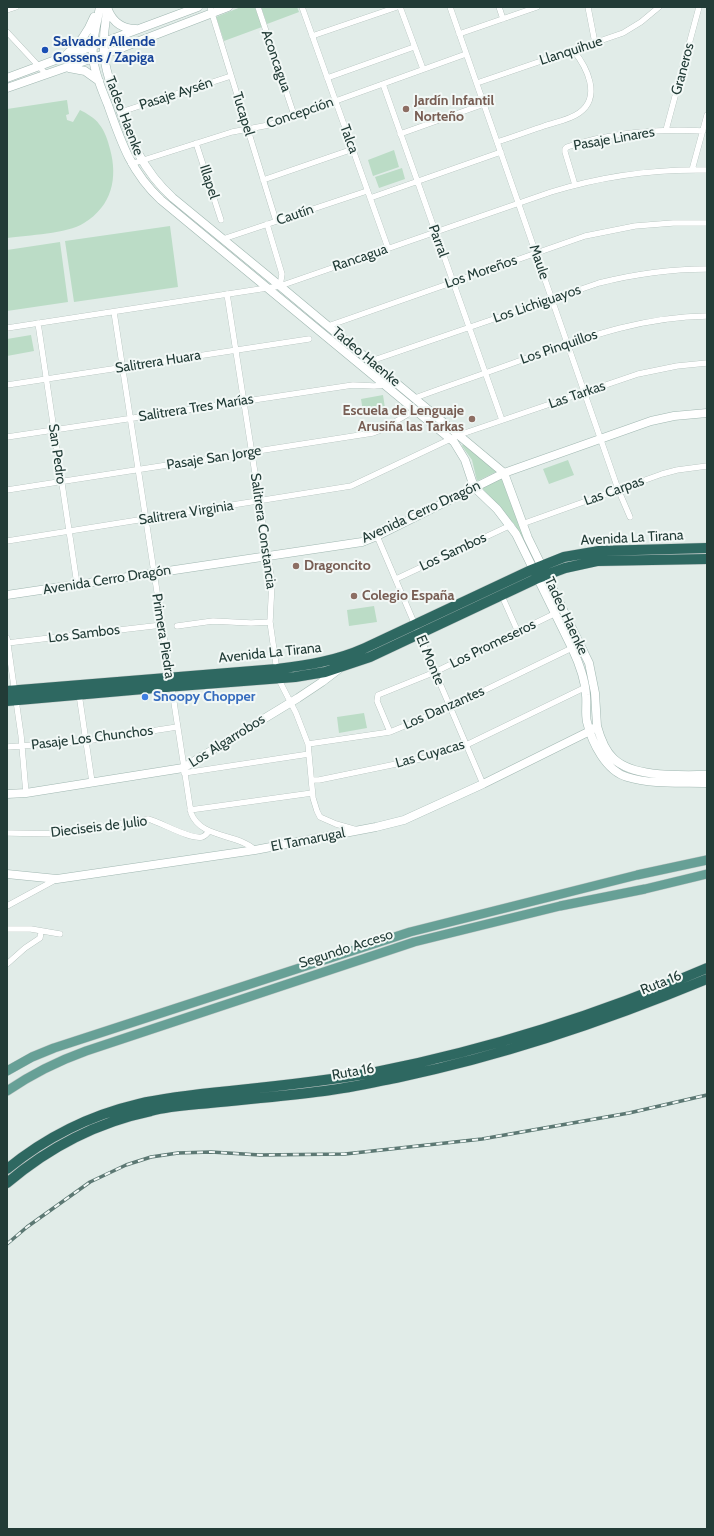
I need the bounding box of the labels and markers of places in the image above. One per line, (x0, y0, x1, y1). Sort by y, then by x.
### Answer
place label: Salvador Allende Gossens / Zapiga (53, 34, 155, 66)
marker: Salvador Allende Gossens / Zapiga (40, 45, 50, 55)
place label: Jardín Infantil Norteño (414, 93, 494, 126)
marker: Jardín Infantil Norteño (401, 104, 411, 114)
place label: Escuela de Lenguaje Arusiña las Tarkas (343, 403, 464, 436)
marker: Escuela de Lenguaje Arusiña las Tarkas (467, 414, 477, 424)
place label: Dragoncito (304, 558, 371, 574)
marker: Dragoncito (291, 561, 301, 571)
place label: Colegio España (362, 588, 455, 604)
marker: Colegio España (349, 591, 359, 601)
place label: Snoopy Chopper (153, 689, 255, 705)
marker: Snoopy Chopper (140, 692, 150, 702)

